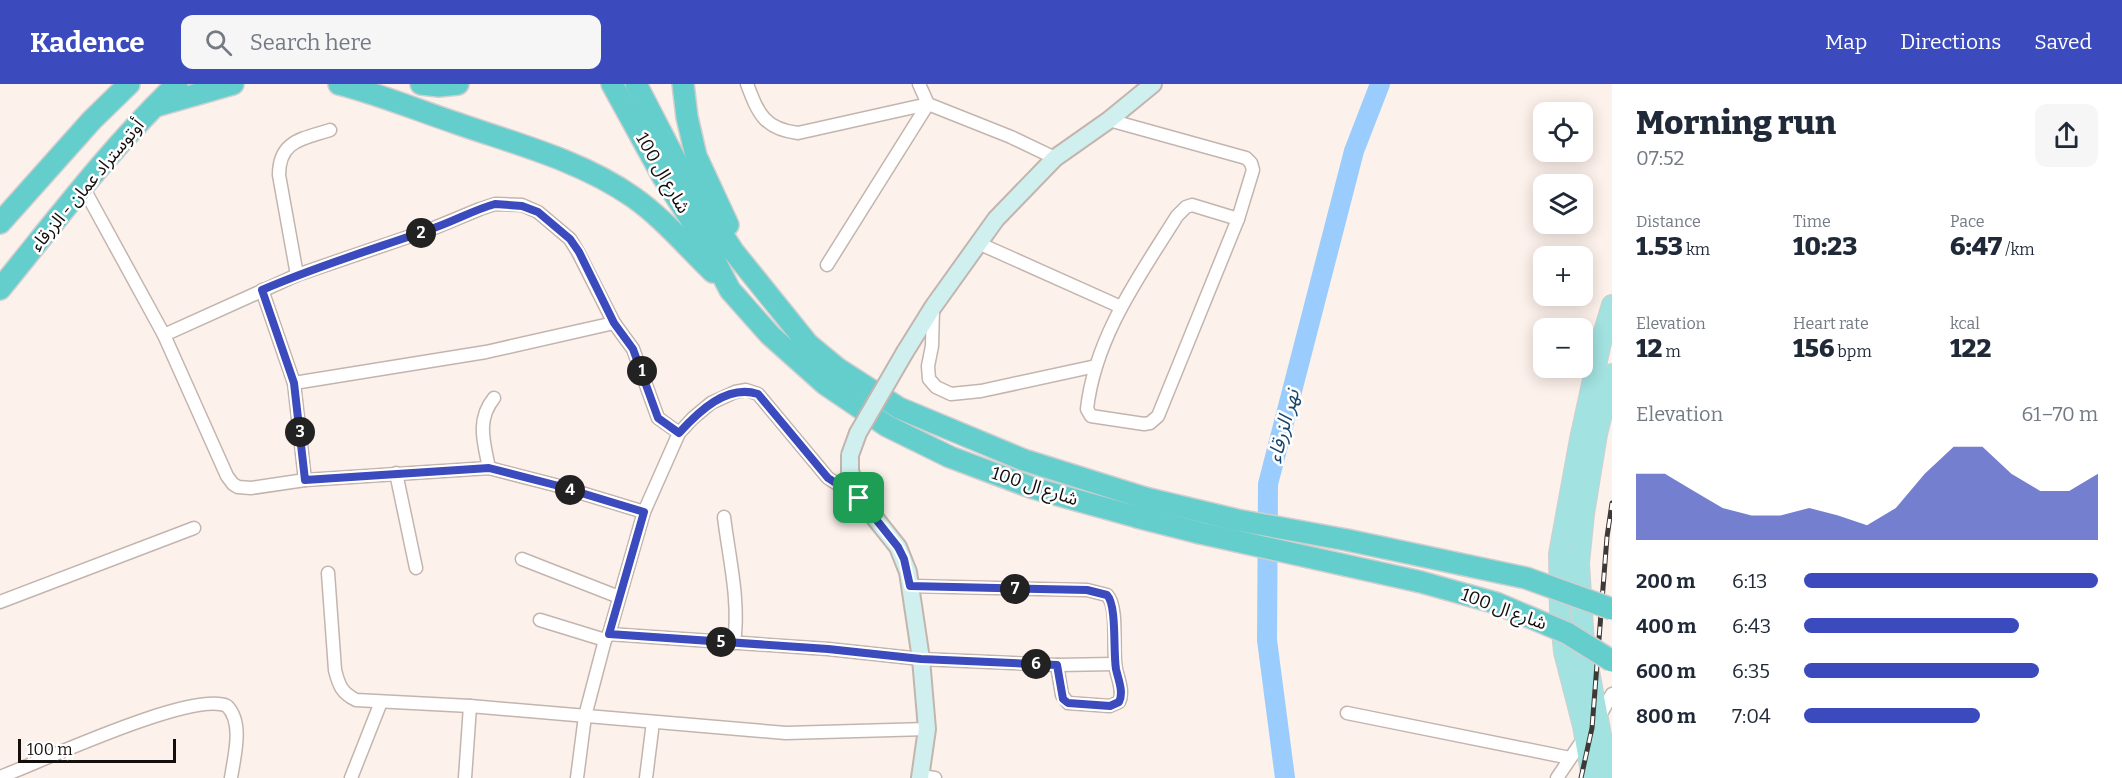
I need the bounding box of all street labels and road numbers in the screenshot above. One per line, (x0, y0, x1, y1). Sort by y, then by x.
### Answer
street label: أوتوستراد عمان - الزرقاء (25, 114, 149, 255)
street label: شارع ال 100 (629, 129, 695, 219)
street label: شارع ال 100 (988, 462, 1081, 513)
street label: شارع ال 100 (1457, 583, 1550, 637)

